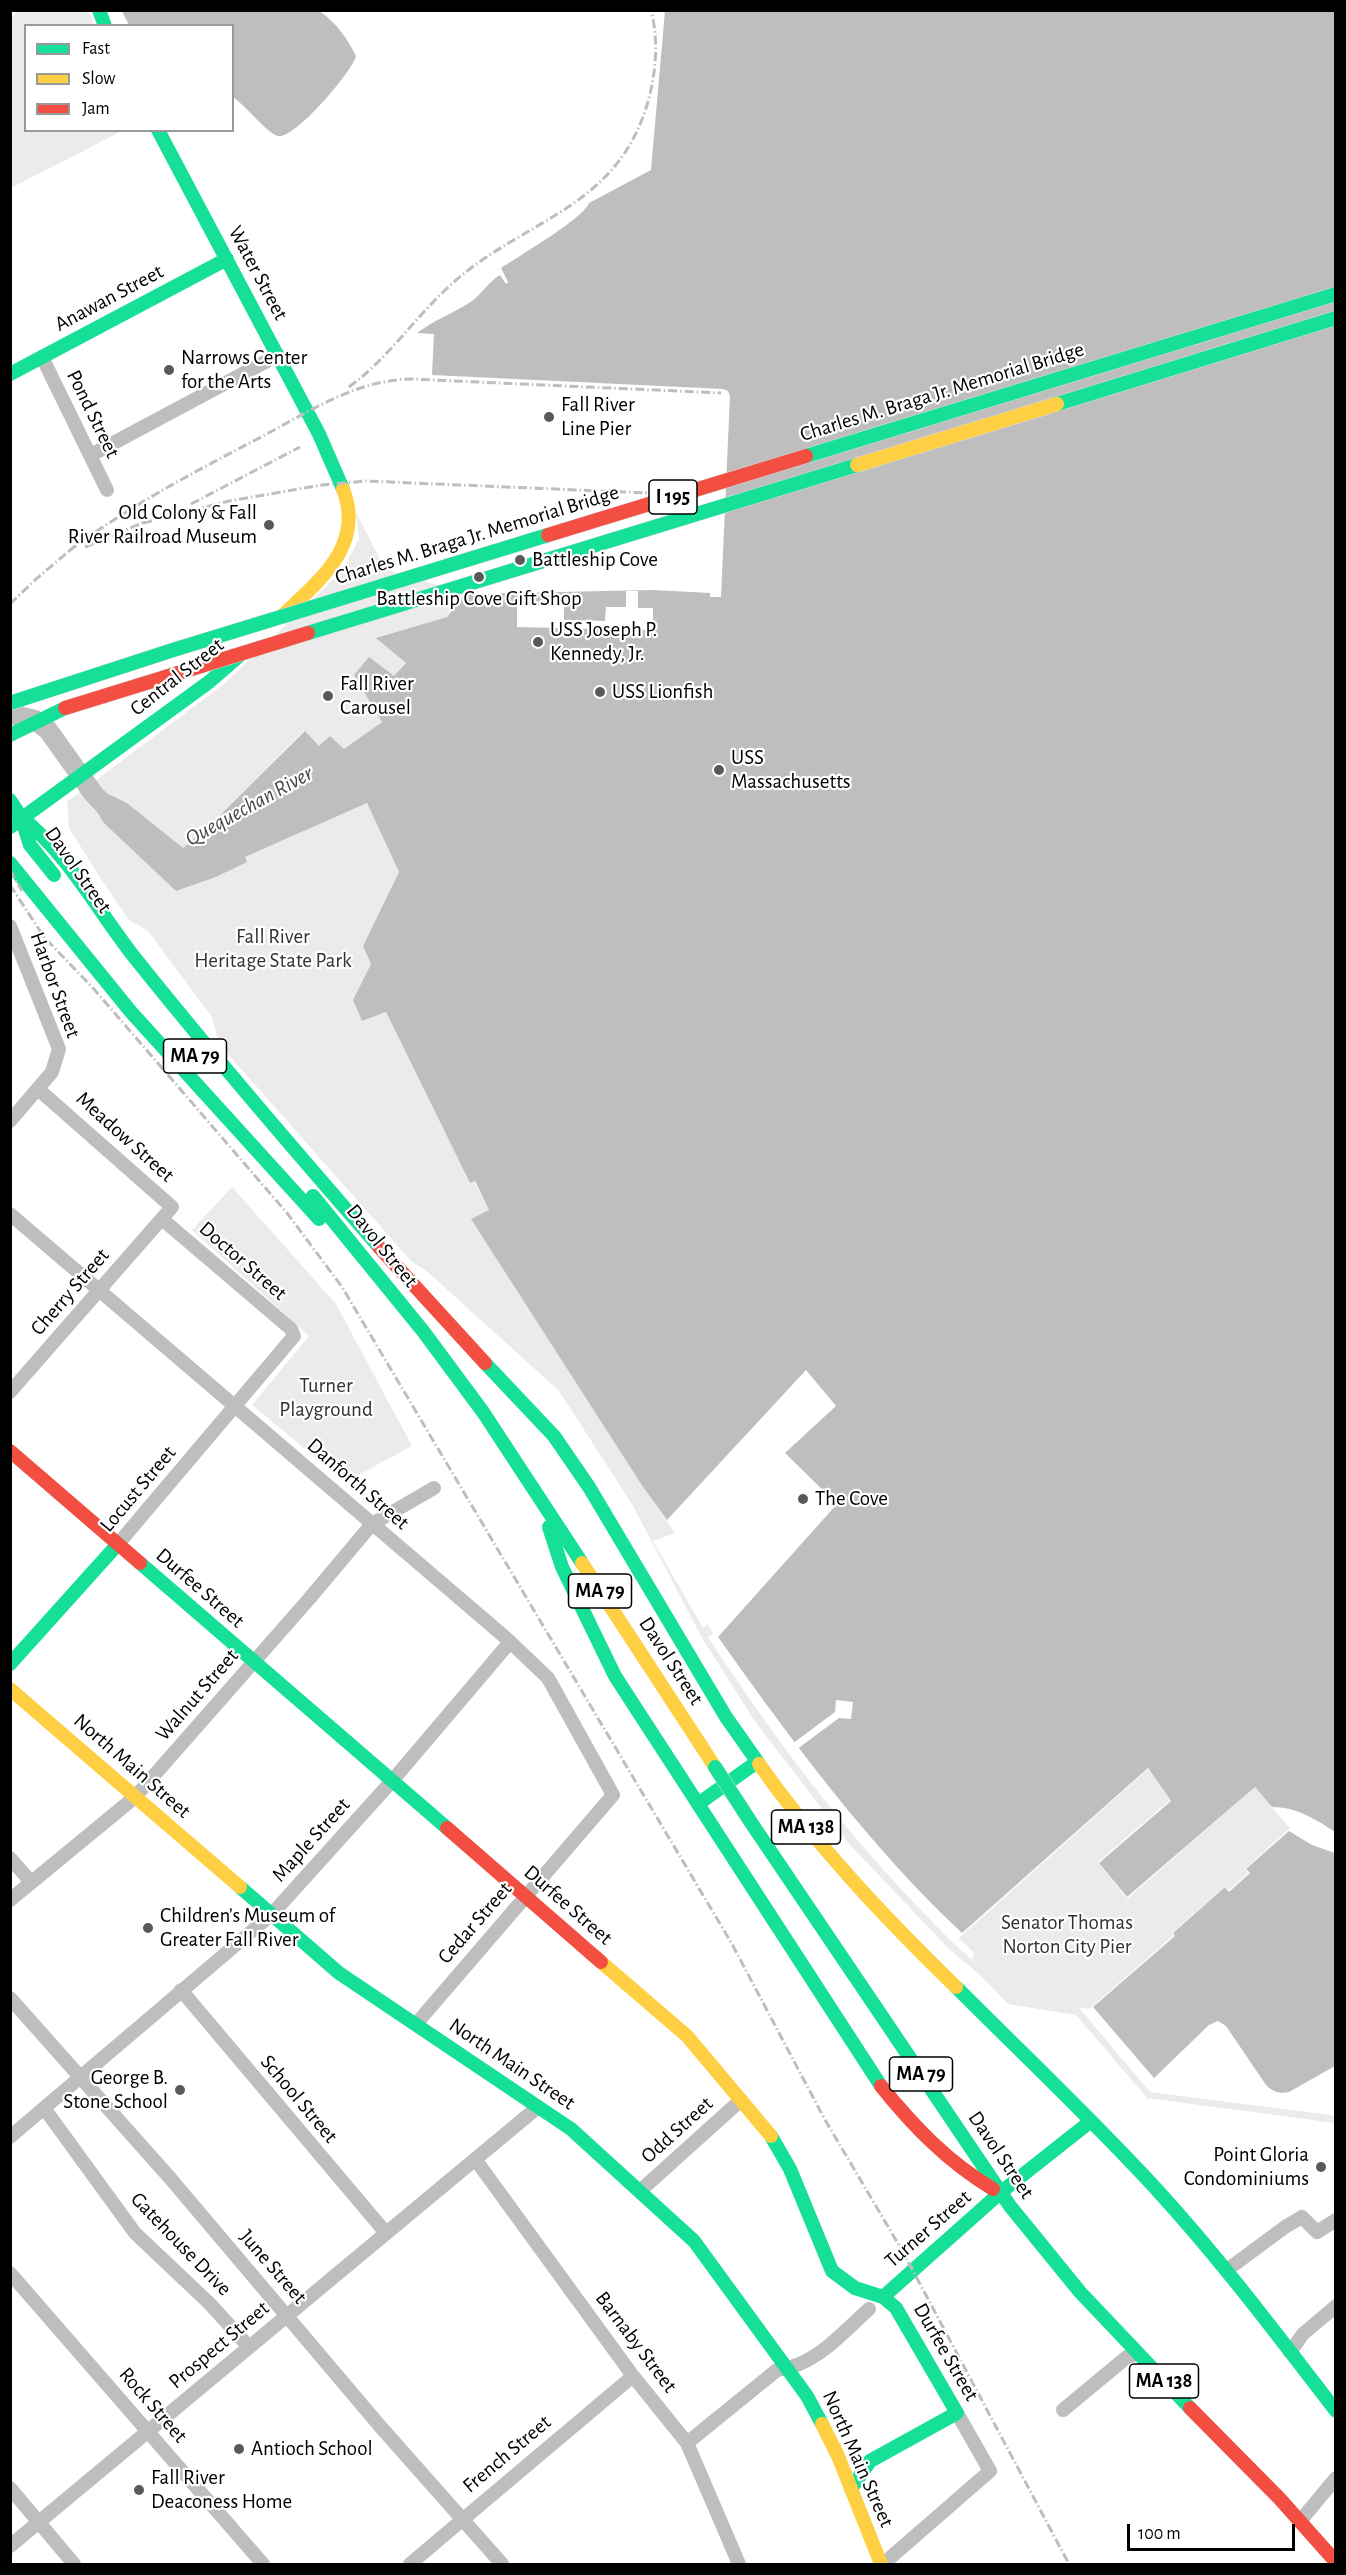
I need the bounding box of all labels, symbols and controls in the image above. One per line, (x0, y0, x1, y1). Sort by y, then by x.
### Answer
legend (24, 24, 234, 132)
text: Fast (82, 40, 110, 58)
text: Slow (82, 70, 115, 88)
text: Jam (82, 100, 110, 118)
street label: Water Street (223, 222, 293, 324)
street label: Anawan Street (50, 259, 168, 337)
street label: Charles M. Braga Jr. Memorial Bridge (797, 337, 1087, 447)
place label: Narrows Center for the Arts (181, 345, 307, 395)
marker: Narrows Center for the Arts (162, 363, 176, 377)
street label: Pond Street (61, 366, 125, 462)
place label: Fall River Line Pier (561, 392, 635, 442)
marker: Fall River Line Pier (542, 410, 556, 424)
street label: Charles M. Braga Jr. Memorial Bridge (332, 480, 622, 590)
road number: I 195 (649, 480, 697, 514)
place label: Old Colony & Fall River Railroad Museum (68, 500, 257, 550)
marker: Old Colony & Fall River Railroad Museum (262, 518, 276, 532)
place label: Battleship Cove (532, 547, 658, 573)
marker: Battleship Cove (513, 553, 527, 567)
marker: Battleship Cove Gift Shop (472, 570, 486, 584)
place label: Battleship Cove Gift Shop (376, 586, 582, 612)
place label: USS Joseph P. Kennedy, Jr. (550, 617, 657, 667)
street label: Central Street (125, 633, 229, 721)
marker: USS Joseph P. Kennedy, Jr. (531, 635, 545, 649)
place label: Fall River Carousel (340, 671, 414, 721)
place label: USS Lionfish (612, 679, 713, 705)
marker: USS Lionfish (593, 685, 607, 699)
marker: Fall River Carousel (321, 689, 335, 703)
place label: USS Massachusetts (731, 745, 851, 795)
water label: Quequechan River (181, 760, 317, 852)
marker: USS Massachusetts (712, 763, 726, 777)
street label: Davol Street (39, 822, 117, 918)
park label: Fall River Heritage State Park (194, 924, 352, 974)
street label: Harbor Street (24, 929, 86, 1041)
road number: MA 79 (164, 1039, 226, 1073)
street label: Meadow Street (71, 1086, 179, 1188)
street label: Davol Street (341, 1199, 423, 1293)
street label: Doctor Street (194, 1216, 292, 1306)
street label: Cherry Street (25, 1243, 115, 1341)
park label: Turner Playground (279, 1373, 373, 1423)
street label: Danforth Street (302, 1433, 414, 1535)
street label: Locust Street (95, 1441, 181, 1537)
place label: The Cove (815, 1486, 888, 1512)
marker: The Cove (796, 1492, 810, 1506)
street label: Durfee Street (151, 1543, 249, 1633)
road number: MA 79 (568, 1574, 632, 1608)
street label: Davol Street (633, 1612, 709, 1710)
street label: Walnut Street (150, 1644, 244, 1746)
street label: North Main Street (68, 1708, 196, 1824)
street label: Maple Street (267, 1793, 355, 1887)
road number: MA 138 (772, 1810, 840, 1844)
street label: Durfee Street (519, 1860, 617, 1950)
street label: Cedar Street (433, 1877, 517, 1969)
place label: Children’s Museum of Greater Fall River (160, 1903, 335, 1953)
park label: Senator Thomas Norton City Pier (1001, 1910, 1133, 1960)
marker: Children’s Museum of Greater Fall River (141, 1921, 155, 1935)
street label: North Main Street (444, 2013, 580, 2115)
street label: School Street (255, 2050, 343, 2148)
road number: MA 79 (890, 2057, 952, 2091)
place label: George B. Stone School (63, 2065, 168, 2115)
marker: George B. Stone School (173, 2083, 187, 2097)
street label: Odd Street (636, 2091, 718, 2169)
street label: Davol Street (963, 2107, 1039, 2203)
place label: Point Gloria Condominiums (1184, 2142, 1309, 2192)
marker: Point Gloria Condominiums (1314, 2160, 1328, 2174)
street label: Turner Street (880, 2185, 976, 2273)
street label: Gatehouse Drive (125, 2187, 237, 2301)
street label: June Street (234, 2225, 312, 2309)
street label: Barnaby Street (590, 2286, 682, 2398)
street label: Prospect Street (164, 2296, 274, 2394)
street label: Durfee Street (908, 2298, 984, 2406)
street label: Rock Street (113, 2362, 193, 2448)
road number: MA 138 (1130, 2364, 1198, 2398)
street label: North Main Street (817, 2387, 899, 2531)
street label: French Street (458, 2410, 556, 2498)
place label: Antioch School (251, 2436, 373, 2462)
marker: Antioch School (232, 2442, 246, 2456)
place label: Fall River Deaconess Home (151, 2465, 292, 2515)
marker: Fall River Deaconess Home (132, 2483, 146, 2497)
scale bar (1130, 2512, 1298, 2550)
text: 100 m (1138, 2525, 1181, 2543)

